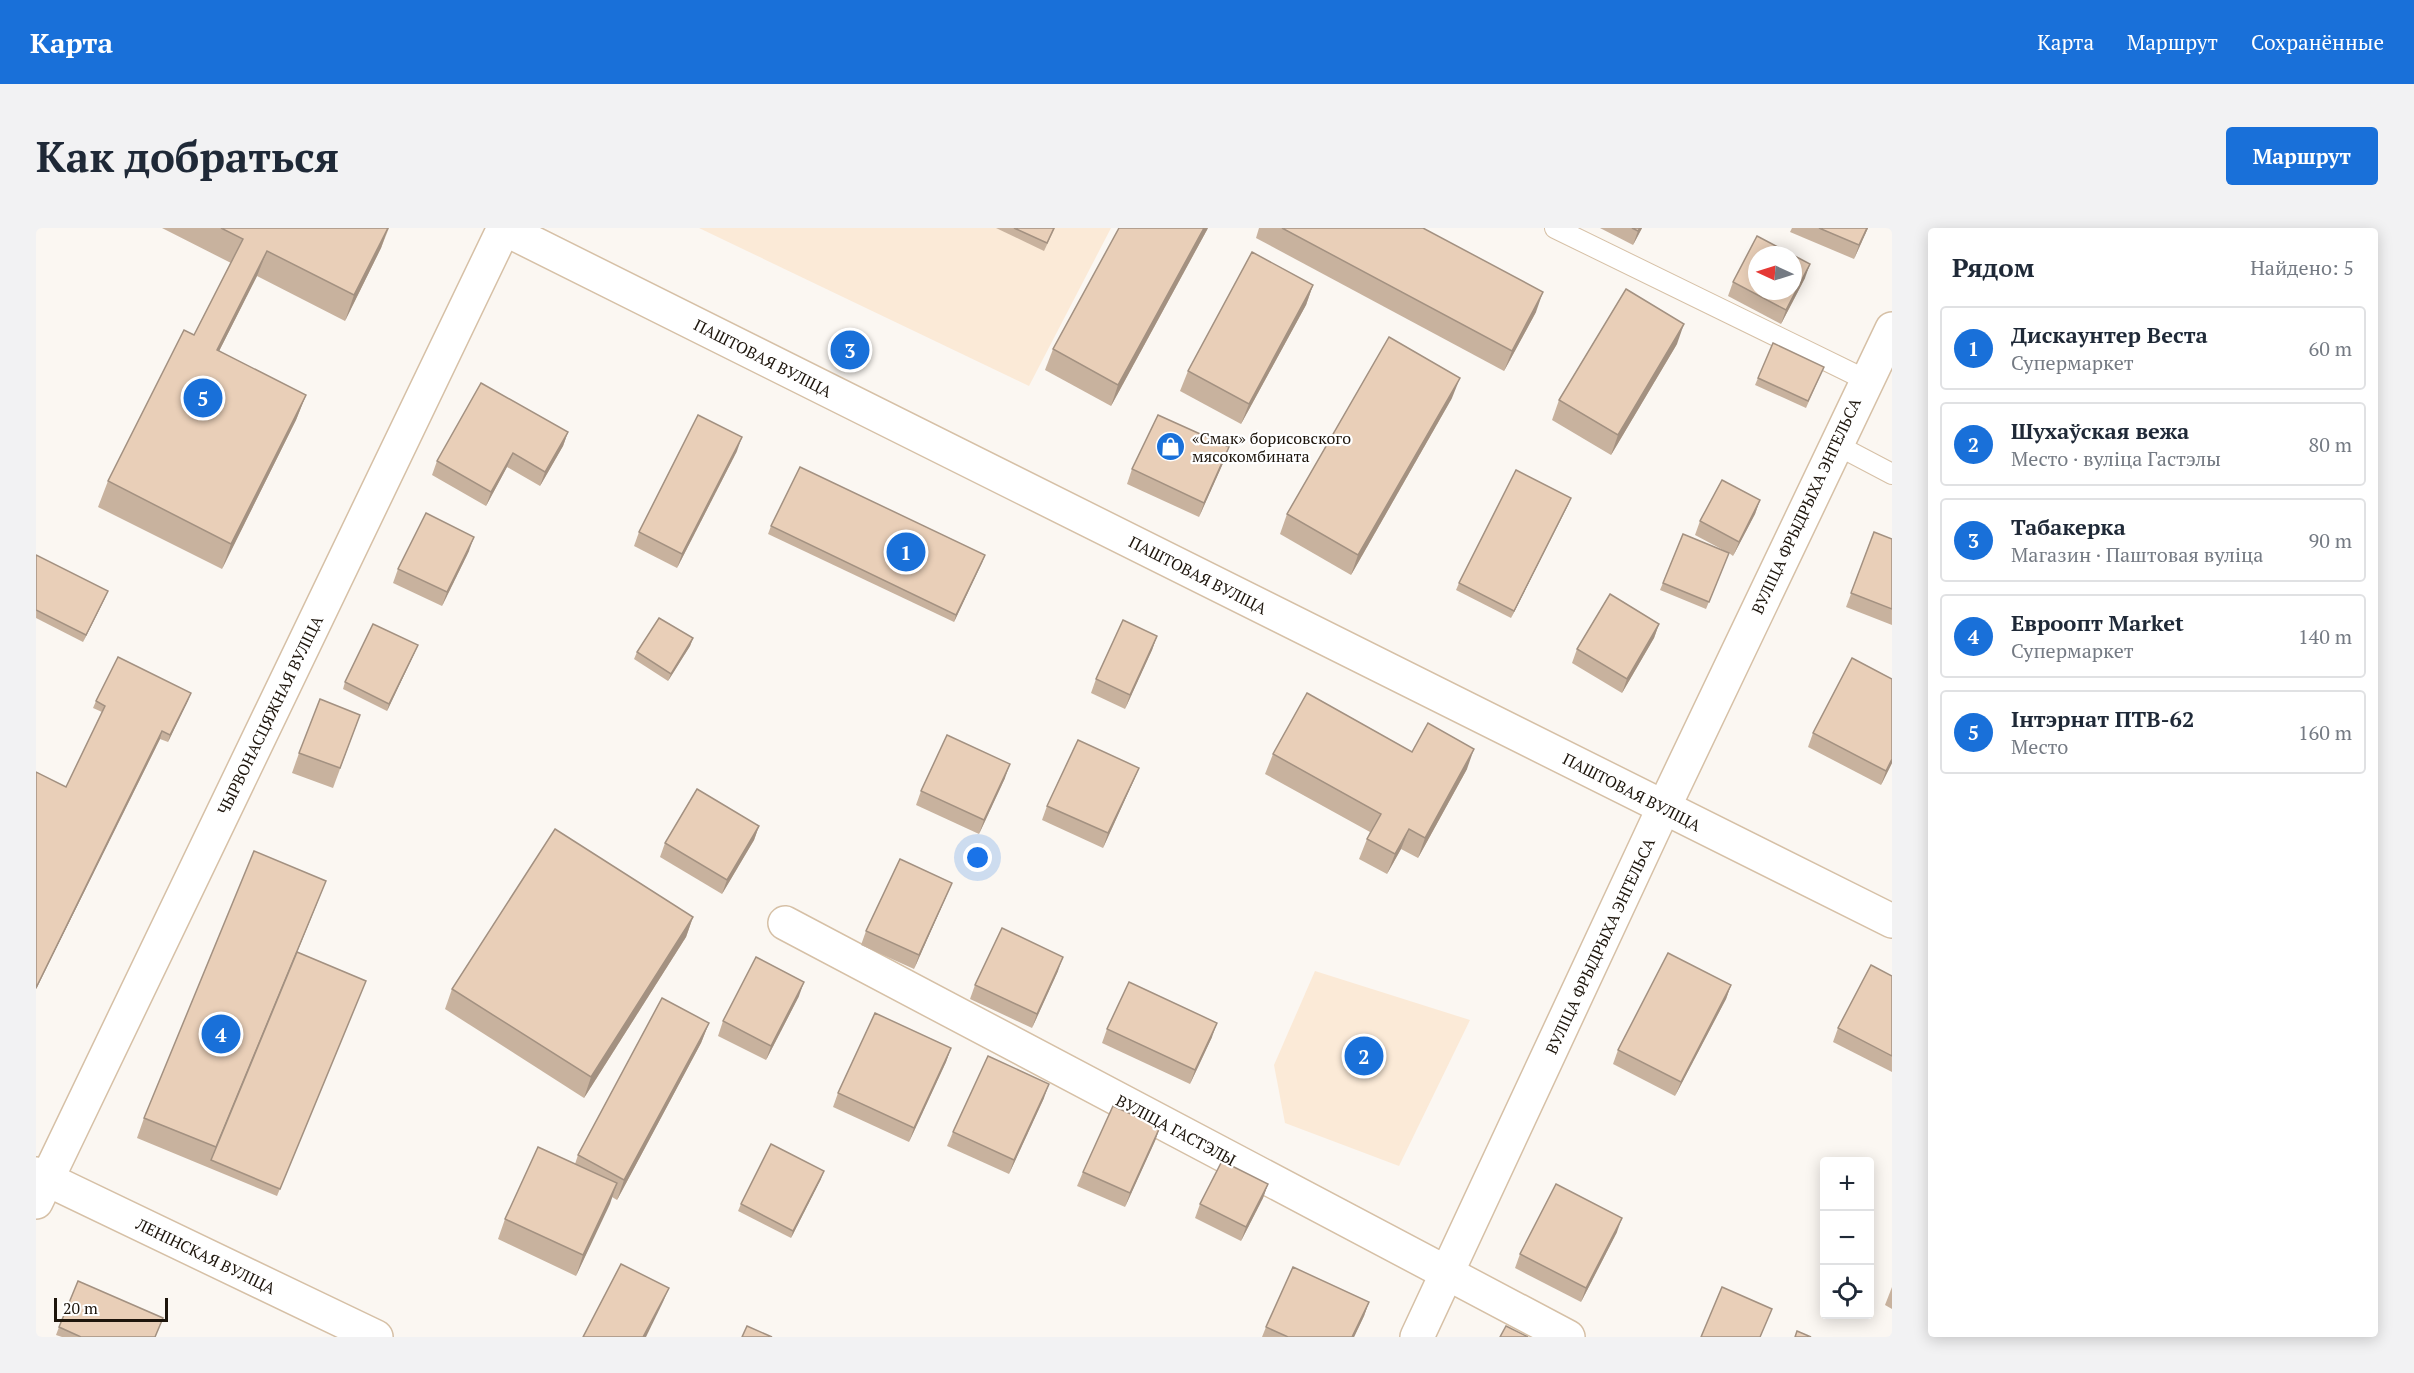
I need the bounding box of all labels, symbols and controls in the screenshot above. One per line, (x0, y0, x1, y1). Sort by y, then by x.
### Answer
text: Карта (30, 24, 113, 61)
text: Карта (2037, 28, 2094, 56)
text: Маршрут (2127, 28, 2218, 56)
text: Сохранённые (2251, 28, 2384, 56)
button: Маршрут (2226, 127, 2378, 185)
text: Как добраться (36, 128, 339, 184)
north arrow (1748, 246, 1802, 300)
text: Рядом (1952, 250, 2035, 284)
text: Найдено: 5 (2250, 254, 2354, 281)
street label: ПАШТОВАЯ ВУЛІЦА (690, 314, 836, 402)
text: Дискаунтер Веста (2011, 320, 2208, 349)
pin: 3 (830, 328, 870, 372)
text: 1 (1968, 335, 1979, 362)
text: 60 m (2309, 335, 2352, 362)
text: Супермаркет (2011, 349, 2134, 376)
pin: 5 (184, 376, 222, 420)
street label: ВУЛІЦА ФРЫДРЫХА ЭНГЕЛЬСА (1746, 394, 1866, 618)
text: Шухаўская вежа (2011, 416, 2189, 445)
place label: «Смак» борисовского мясокомбината (1192, 427, 1351, 467)
shop icon: «Смак» борисовского мясокомбината (1155, 431, 1187, 463)
text: 2 (1968, 431, 1979, 458)
text: 80 m (2309, 431, 2352, 458)
text: Место · вуліца Гастэлы (2011, 445, 2221, 472)
text: Табакерка (2011, 512, 2126, 541)
text: 3 (1968, 527, 1979, 554)
text: 90 m (2309, 527, 2352, 554)
pin: 1 (886, 530, 926, 574)
street label: ПАШТОВАЯ ВУЛІЦА (1125, 531, 1271, 619)
text: Магазин · Паштовая вуліца (2011, 541, 2263, 568)
text: Евроопт Market (2011, 608, 2184, 637)
street label: ЧЫРВОНАСЦЯЖНАЯ ВУЛІЦА (212, 612, 328, 818)
text: 4 (1968, 623, 1979, 650)
text: 140 m (2298, 623, 2352, 650)
text: Супермаркет (2011, 637, 2134, 664)
text: Інтэрнат ПТВ-62 (2011, 704, 2194, 733)
text: 5 (1968, 719, 1979, 746)
text: 160 m (2298, 719, 2352, 746)
text: Место (2011, 733, 2068, 760)
street label: ПАШТОВАЯ ВУЛІЦА (1559, 748, 1705, 836)
street label: ВУЛІЦА ФРЫДРЫХА ЭНГЕЛЬСА (1540, 834, 1660, 1058)
your location (963, 843, 992, 872)
pin: 4 (202, 1012, 240, 1056)
pin: 2 (1344, 1034, 1384, 1078)
street label: ВУЛІЦА ГАСТЭЛЫ (1112, 1089, 1240, 1171)
map controls (1820, 1157, 1874, 1319)
button: + (1820, 1157, 1874, 1211)
button: − (1820, 1211, 1874, 1265)
street label: ЛЕНІНСКАЯ ВУЛІЦА (132, 1212, 279, 1299)
button: locate (1820, 1265, 1874, 1319)
scale bar (54, 1295, 168, 1322)
text: 20 m (63, 1297, 98, 1319)

